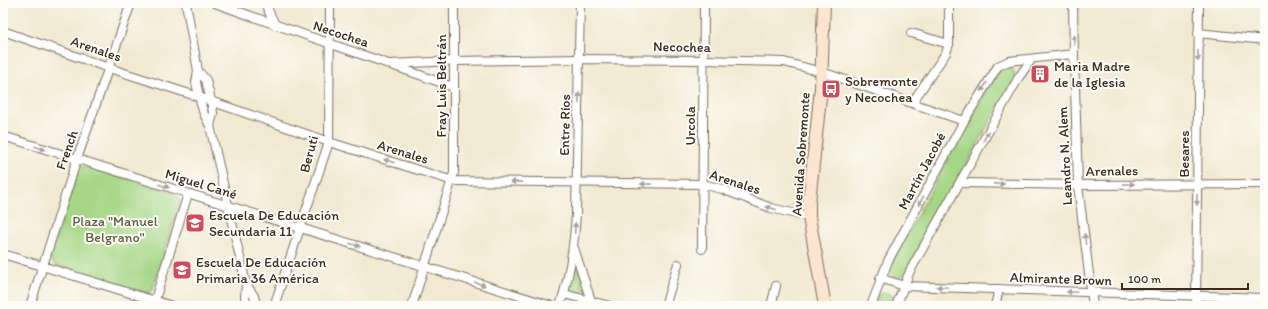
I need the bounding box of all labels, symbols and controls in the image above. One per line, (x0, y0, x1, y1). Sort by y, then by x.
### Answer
street label: Necochea (311, 17, 372, 51)
street label: Arenales (68, 32, 124, 66)
one-way arrow (1071, 33, 1077, 46)
street label: Fray Luis Beltrán (433, 34, 450, 138)
street label: Necochea (653, 38, 712, 56)
one-way arrow (1195, 50, 1201, 63)
place label: Maria Madre de la Iglesia (1054, 58, 1130, 91)
building icon: Maria Madre de la Iglesia (1029, 63, 1051, 85)
place label: Sobremonte y Necochea (845, 73, 918, 106)
bus stop icon: Sobremonte y Necochea (820, 78, 842, 100)
one-way arrow (981, 81, 988, 93)
one-way arrow (576, 91, 582, 104)
street label: Avenida Sobremonte (788, 91, 814, 216)
street label: Entre Ríos (556, 94, 574, 156)
street label: Urcola (682, 106, 699, 146)
street label: Leandro N. Alem (1054, 106, 1076, 206)
street label: French (52, 127, 82, 172)
street label: Martín Jacobé (894, 129, 950, 213)
one-way arrow (983, 130, 990, 141)
street label: Besares (1176, 130, 1193, 178)
street label: Beruti (296, 134, 322, 174)
street label: Arenales (375, 136, 431, 168)
one-way arrow (35, 145, 47, 151)
one-way arrow (382, 158, 394, 164)
street label: Arenales (1086, 162, 1138, 180)
street label: Miguel Cané (163, 165, 239, 203)
street label: Arenales (707, 166, 763, 198)
one-way arrow (509, 179, 522, 185)
one-way arrow (639, 181, 652, 187)
one-way arrow (993, 181, 1006, 187)
one-way arrow (1123, 181, 1136, 187)
one-way arrow (159, 183, 171, 189)
one-way arrow (1194, 194, 1200, 207)
one-way arrow (917, 195, 924, 206)
one-way arrow (765, 205, 777, 211)
place label: Escuela De Educación Secundaria 11 (209, 207, 339, 240)
school or university icon: Escuela De Educación Secundaria 11 (184, 212, 206, 234)
park label: Plaza "Manuel Belgrano" (72, 213, 158, 246)
one-way arrow (572, 222, 579, 234)
one-way arrow (1082, 233, 1088, 246)
one-way arrow (350, 242, 362, 248)
place label: Escuela De Educación Primaria 36 América (196, 254, 326, 287)
school or university icon: Escuela De Educación Primaria 36 América (171, 259, 193, 281)
scale bar (1122, 265, 1248, 291)
street label: Almirante Brown (1010, 269, 1113, 289)
text: 100 m (1128, 272, 1161, 286)
one-way arrow (474, 281, 486, 287)
one-way arrow (935, 284, 948, 290)
one-way arrow (1065, 289, 1078, 295)

